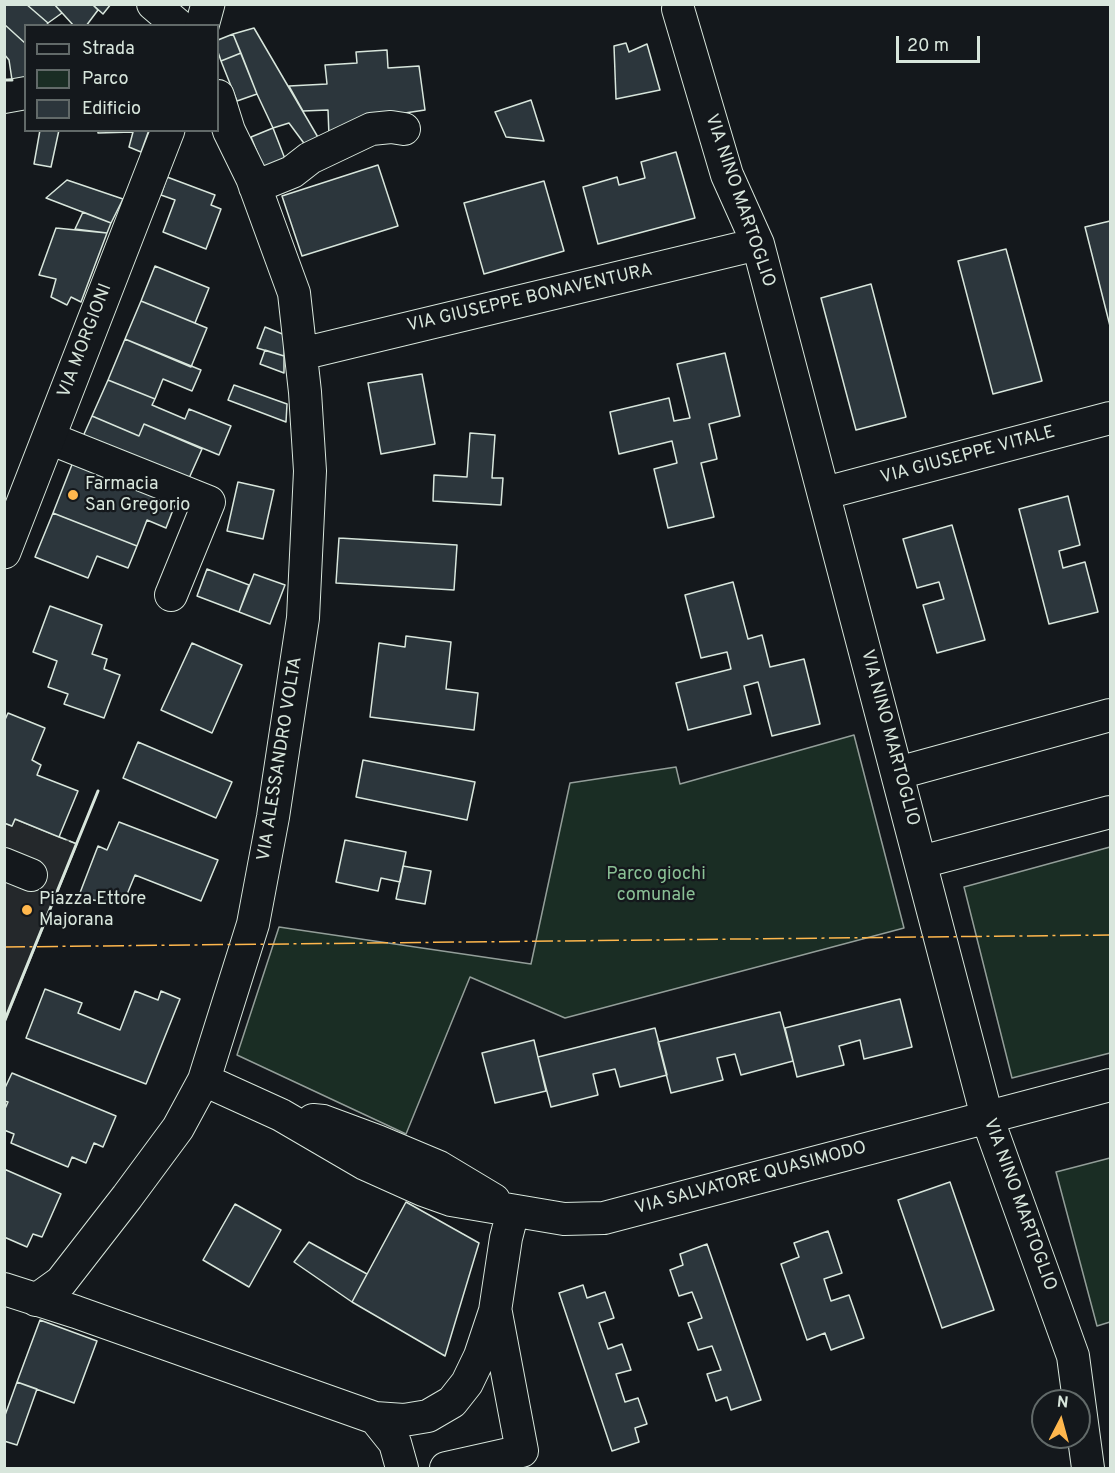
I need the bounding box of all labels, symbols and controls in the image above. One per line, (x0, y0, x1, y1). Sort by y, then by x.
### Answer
legend (24, 24, 219, 132)
scale bar (899, 24, 983, 62)
text: 20 m (907, 35, 949, 58)
text: Strada (82, 38, 135, 61)
text: Parco (82, 68, 128, 91)
text: Edificio (82, 98, 141, 121)
street label: VIA NINO MARTOGLIO (699, 112, 779, 290)
street label: VIA GIUSEPPE BONAVENTURA (405, 260, 655, 338)
street label: VIA MORGIONI (54, 281, 118, 401)
street label: VIA GIUSEPPE VITALE (878, 422, 1058, 490)
place label: Farmacia San Gregorio (85, 474, 190, 516)
marker: Farmacia San Gregorio (66, 488, 80, 502)
street label: VIA NINO MARTOGLIO (855, 647, 923, 829)
street label: VIA ALESSANDRO VOLTA (254, 655, 308, 863)
park label: Parco giochi comunale (606, 864, 706, 906)
place label: Piazza Ettore Majorana (39, 889, 146, 932)
marker: Piazza Ettore Majorana (20, 903, 34, 917)
street label: VIA NINO MARTOGLIO (978, 1116, 1060, 1294)
street label: VIA SALVATORE QUASIMODO (633, 1138, 869, 1220)
north arrow (1031, 1389, 1091, 1449)
text: N (1056, 1393, 1069, 1414)

